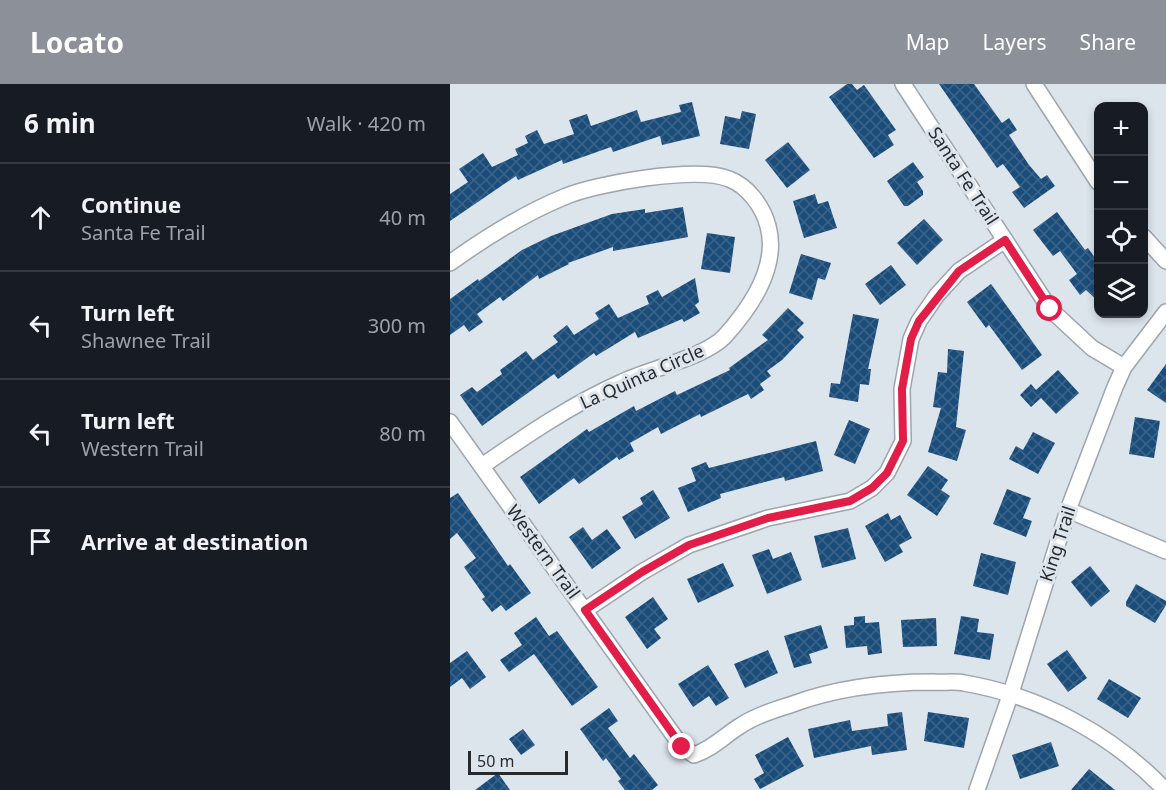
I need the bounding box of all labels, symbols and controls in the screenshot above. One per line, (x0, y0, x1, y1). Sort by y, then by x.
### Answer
text: Locato (30, 23, 124, 61)
text: Map (906, 28, 950, 56)
text: Layers (983, 28, 1047, 56)
text: Share (1080, 28, 1136, 56)
map controls (1094, 102, 1148, 318)
button: + (1094, 102, 1148, 156)
text: 6 min (24, 105, 96, 141)
text: Walk · 420 m (307, 110, 426, 137)
street label: Santa Fe Trail (923, 122, 1004, 229)
button: − (1094, 156, 1148, 210)
text: Continue (81, 189, 181, 219)
icon: ahead (24, 201, 57, 234)
text: 40 m (379, 204, 426, 231)
button: locate (1094, 210, 1148, 264)
text: Santa Fe Trail (81, 219, 206, 246)
button: layers (1094, 264, 1148, 318)
route start (1036, 295, 1062, 321)
text: Turn left (81, 297, 175, 327)
icon: left (24, 309, 57, 342)
text: 300 m (368, 312, 426, 339)
text: Shawnee Trail (81, 327, 211, 354)
street label: La Quinta Circle (576, 338, 707, 414)
text: Turn left (81, 405, 175, 435)
icon: left (24, 417, 57, 450)
text: 80 m (379, 420, 426, 447)
text: Western Trail (81, 435, 204, 462)
street label: Western Trail (502, 500, 586, 603)
street label: King Trail (1034, 503, 1081, 585)
icon: arrive (24, 525, 57, 558)
text: Arrive at destination (81, 526, 308, 556)
route end (668, 733, 694, 759)
scale bar (468, 748, 568, 776)
text: 50 m (477, 750, 514, 772)

